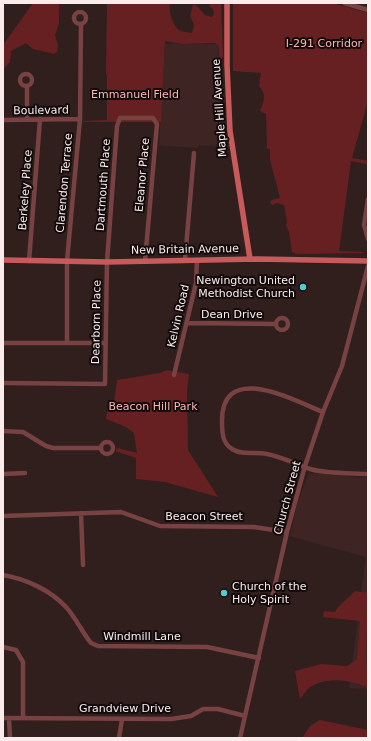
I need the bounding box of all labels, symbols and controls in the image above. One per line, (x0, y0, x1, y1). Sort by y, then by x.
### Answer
park label: I-291 Corridor (286, 37, 362, 51)
street label: Maple Hill Avenue (210, 58, 230, 158)
park label: Emmanuel Field (91, 88, 179, 102)
street label: Boulevard (13, 104, 69, 118)
street label: Clarendon Terrace (54, 133, 76, 233)
street label: Eleanor Place (133, 137, 153, 213)
street label: Dartmouth Place (94, 138, 114, 232)
street label: Berkeley Place (17, 149, 35, 231)
street label: New Britain Avenue (131, 242, 239, 258)
place label: Newington United Methodist Church (196, 274, 295, 300)
street label: Dearborn Place (90, 280, 104, 364)
marker: Newington United Methodist Church (298, 282, 308, 292)
street label: Kelvin Road (165, 283, 193, 349)
street label: Dean Drive (201, 308, 263, 322)
park label: Beacon Hill Park (108, 400, 198, 414)
street label: Church Street (272, 460, 304, 536)
street label: Beacon Street (165, 510, 243, 524)
place label: Church of the Holy Spirit (232, 580, 307, 606)
marker: Church of the Holy Spirit (219, 588, 229, 598)
street label: Windmill Lane (103, 630, 181, 644)
street label: Grandview Drive (79, 702, 171, 716)

